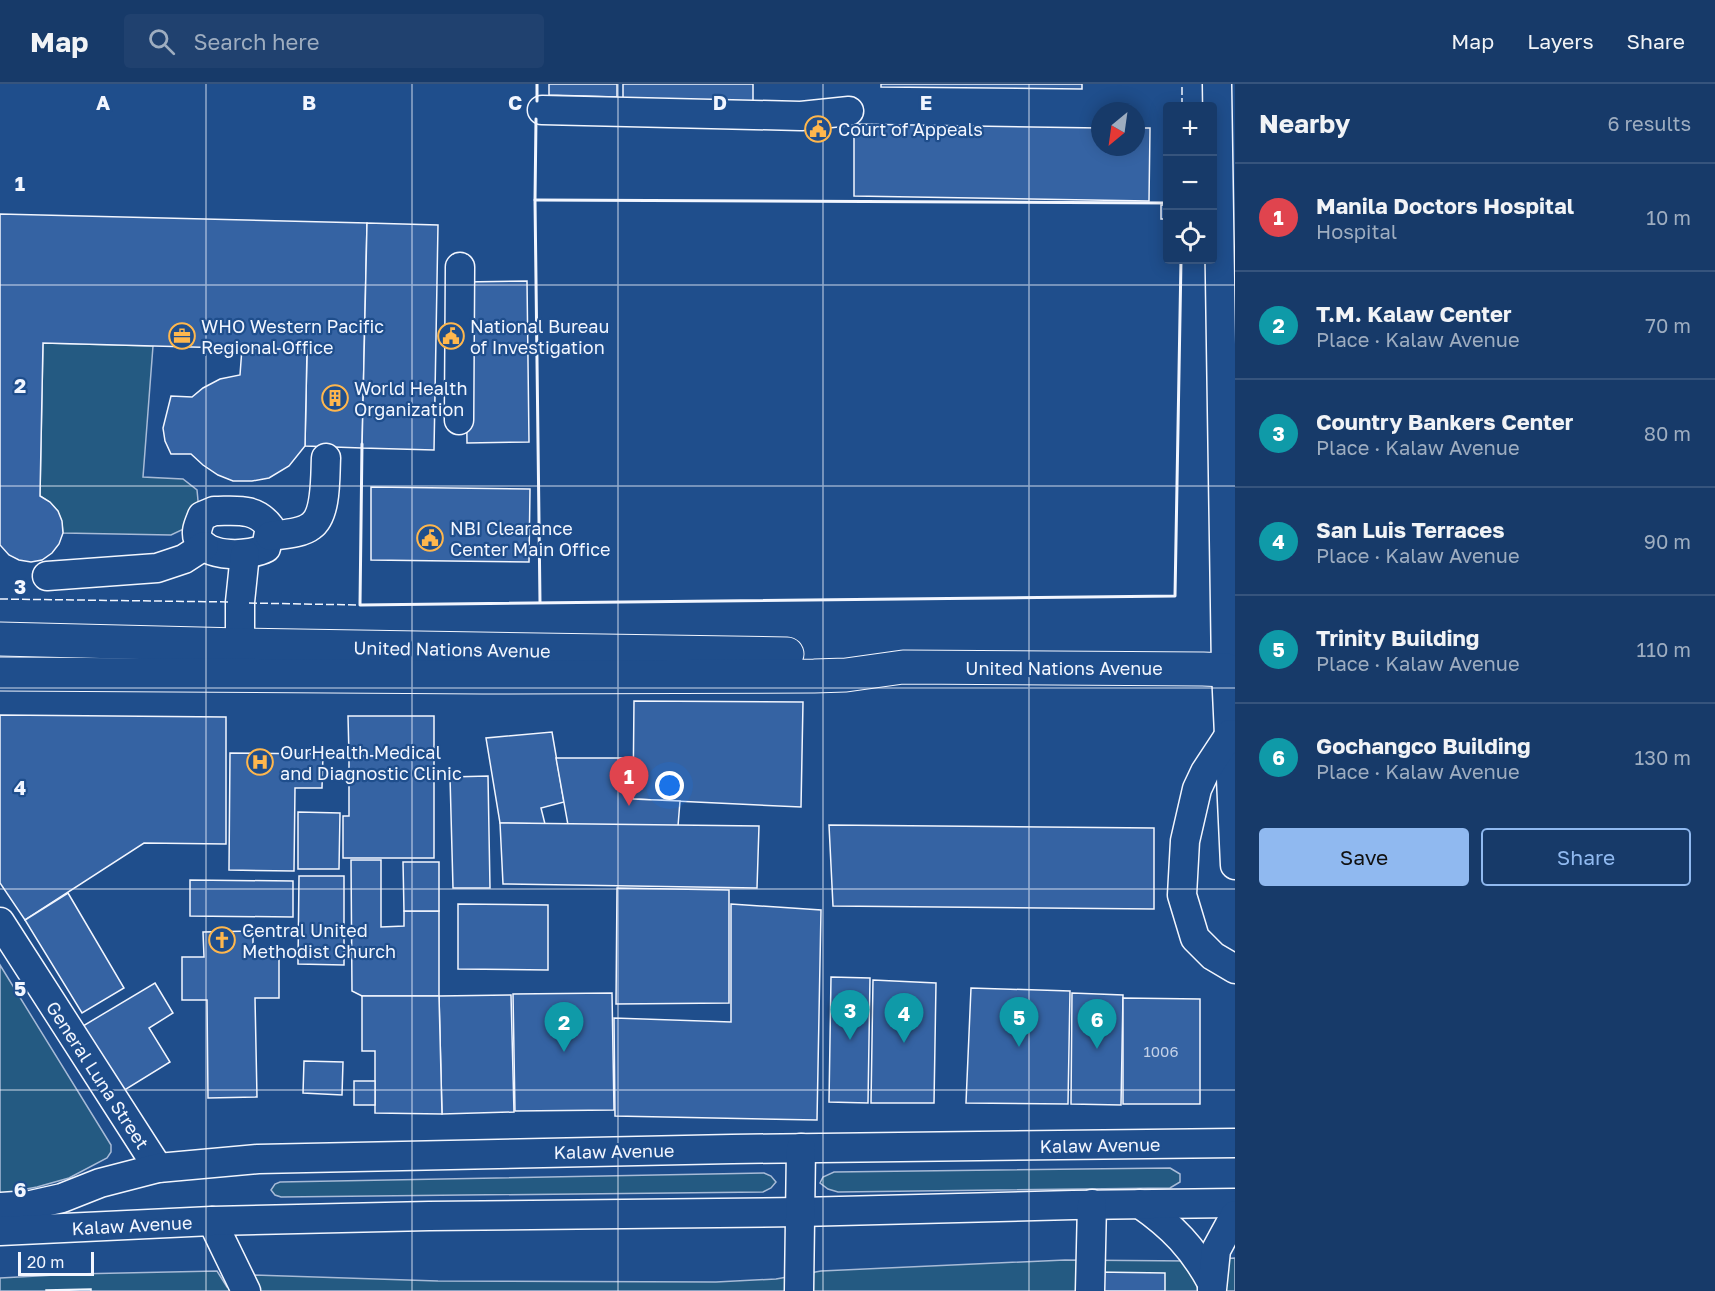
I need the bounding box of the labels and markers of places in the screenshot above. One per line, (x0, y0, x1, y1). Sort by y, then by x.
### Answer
public building icon: Court of Appeals (803, 114, 833, 144)
place label: Court of Appeals (838, 118, 983, 140)
place label: WHO Western Pacific Regional Office (201, 315, 384, 358)
place label: National Bureau of Investigation (470, 315, 609, 358)
office icon: WHO Western Pacific Regional Office (167, 321, 197, 351)
public building icon: National Bureau of Investigation (436, 321, 466, 351)
place label: World Health Organization (354, 377, 468, 420)
building icon: World Health Organization (320, 383, 350, 413)
place label: NBI Clearance Center Main Office (450, 517, 611, 560)
public building icon: NBI Clearance Center Main Office (415, 523, 445, 553)
place label: OurHealth Medical and Diagnostic Clinic (280, 741, 462, 784)
hospital icon: OurHealth Medical and Diagnostic Clinic (245, 747, 275, 777)
pin: 1 (610, 756, 648, 806)
place label: Central United Methodist Church (242, 919, 396, 962)
church icon: Central United Methodist Church (207, 925, 237, 955)
pin: 3 (830, 990, 870, 1040)
pin: 4 (884, 994, 924, 1043)
pin: 5 (1000, 998, 1038, 1047)
pin: 6 (1078, 1000, 1116, 1049)
pin: 2 (544, 1002, 584, 1052)

